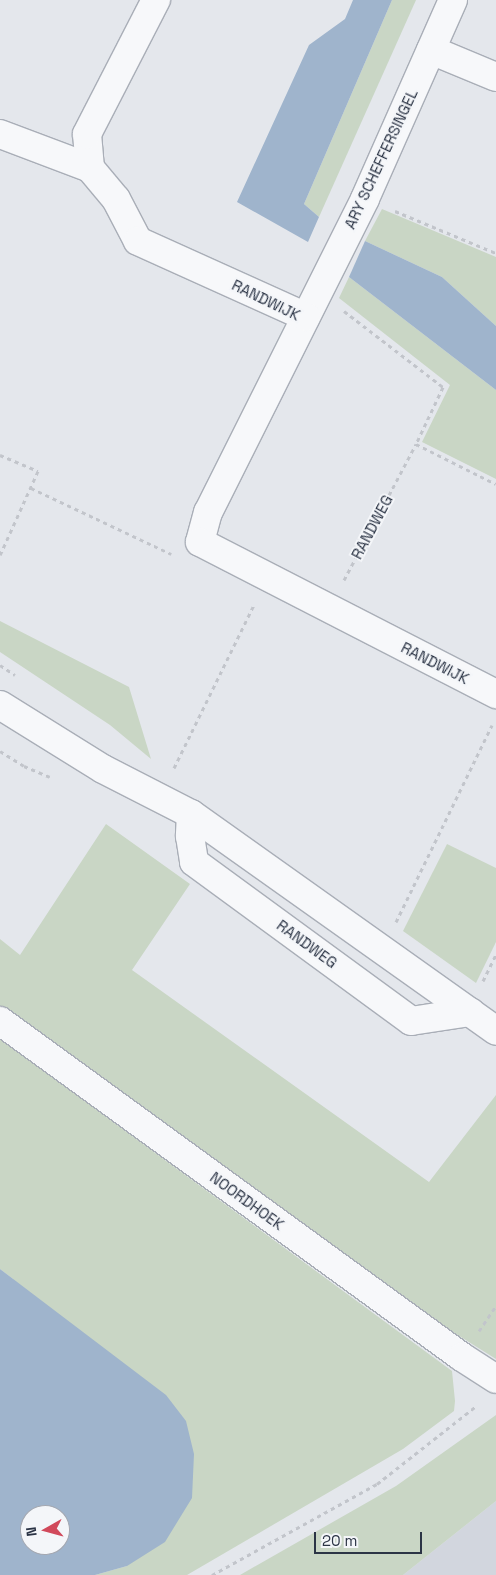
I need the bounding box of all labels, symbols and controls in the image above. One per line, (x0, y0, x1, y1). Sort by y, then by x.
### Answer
street label: ARY SCHEFFERSINGEL (341, 86, 421, 232)
street label: RANDWIJK (229, 276, 303, 324)
street label: RANDWEG (348, 492, 396, 562)
street label: RANDWIJK (398, 638, 472, 688)
street label: RANDWEG (273, 916, 341, 972)
street label: NOORDHOEK (207, 1168, 287, 1234)
north arrow (20, 1505, 70, 1555)
scale bar (316, 1522, 424, 1554)
text: N (22, 1526, 41, 1537)
text: 20 m (322, 1531, 357, 1550)

